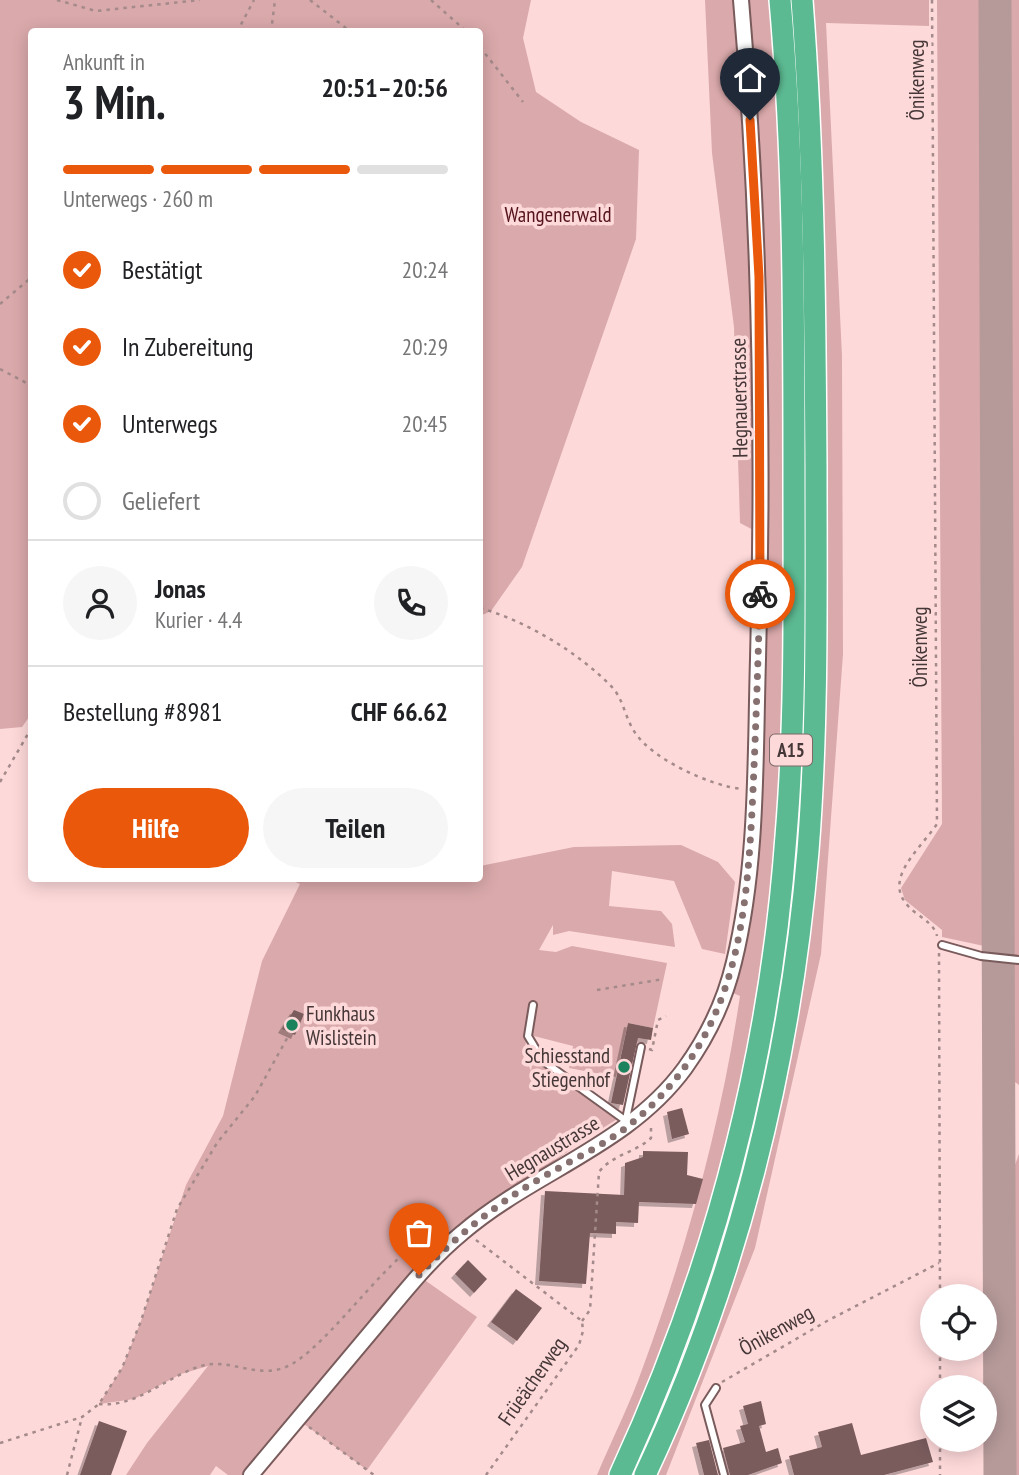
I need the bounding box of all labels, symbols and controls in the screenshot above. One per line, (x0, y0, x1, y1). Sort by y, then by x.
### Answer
street label: Önikenweg (903, 40, 930, 120)
text: Ankunft in (63, 47, 145, 76)
pin (720, 48, 780, 120)
icon: home (731, 59, 769, 97)
text: 20:51–20:56 (321, 71, 448, 104)
text: 3 Min. (63, 72, 166, 132)
text: Unterwegs · 260 m (63, 184, 213, 213)
park label: Wangenerwald (504, 201, 612, 228)
icon: check (63, 251, 101, 289)
text: Bestätigt (122, 253, 203, 286)
text: 20:24 (402, 255, 448, 284)
icon: check (63, 328, 101, 366)
text: In Zubereitung (122, 330, 253, 363)
text: 20:29 (402, 332, 448, 361)
street label: Hegnauerstrasse (724, 338, 754, 458)
icon: check (63, 405, 101, 443)
text: Unterwegs (122, 407, 217, 440)
text: 20:45 (402, 409, 448, 438)
text: Geliefert (122, 484, 200, 517)
courier (725, 559, 795, 629)
button: person (63, 566, 137, 640)
button: phone (374, 566, 448, 640)
text: Jonas (155, 572, 206, 605)
icon: bike (741, 575, 779, 613)
text: Kurier · 4.4 (155, 605, 242, 634)
street label: Önikenweg (906, 607, 933, 687)
text: Bestellung #8981 (63, 695, 223, 728)
text: CHF 66.62 (351, 695, 448, 728)
road number: A15 (770, 734, 812, 765)
button: Hilfe (63, 788, 249, 868)
button: Teilen (263, 788, 448, 868)
place label: Funkhaus Wislistein (306, 1000, 376, 1051)
marker: Funkhaus Wislistein (284, 1017, 300, 1033)
place label: Schiesstand Stiegenhof (524, 1042, 611, 1093)
marker: Schiesstand Stiegenhof (616, 1059, 632, 1075)
street label: Hegnaustrasse (500, 1109, 604, 1187)
pin (389, 1203, 449, 1275)
icon: bag (400, 1214, 438, 1252)
map controls (920, 1284, 997, 1452)
button: locate (920, 1284, 997, 1361)
street label: Önikenweg (734, 1299, 818, 1361)
street label: Früeächerweg (492, 1332, 572, 1430)
button: layers (920, 1375, 997, 1452)

